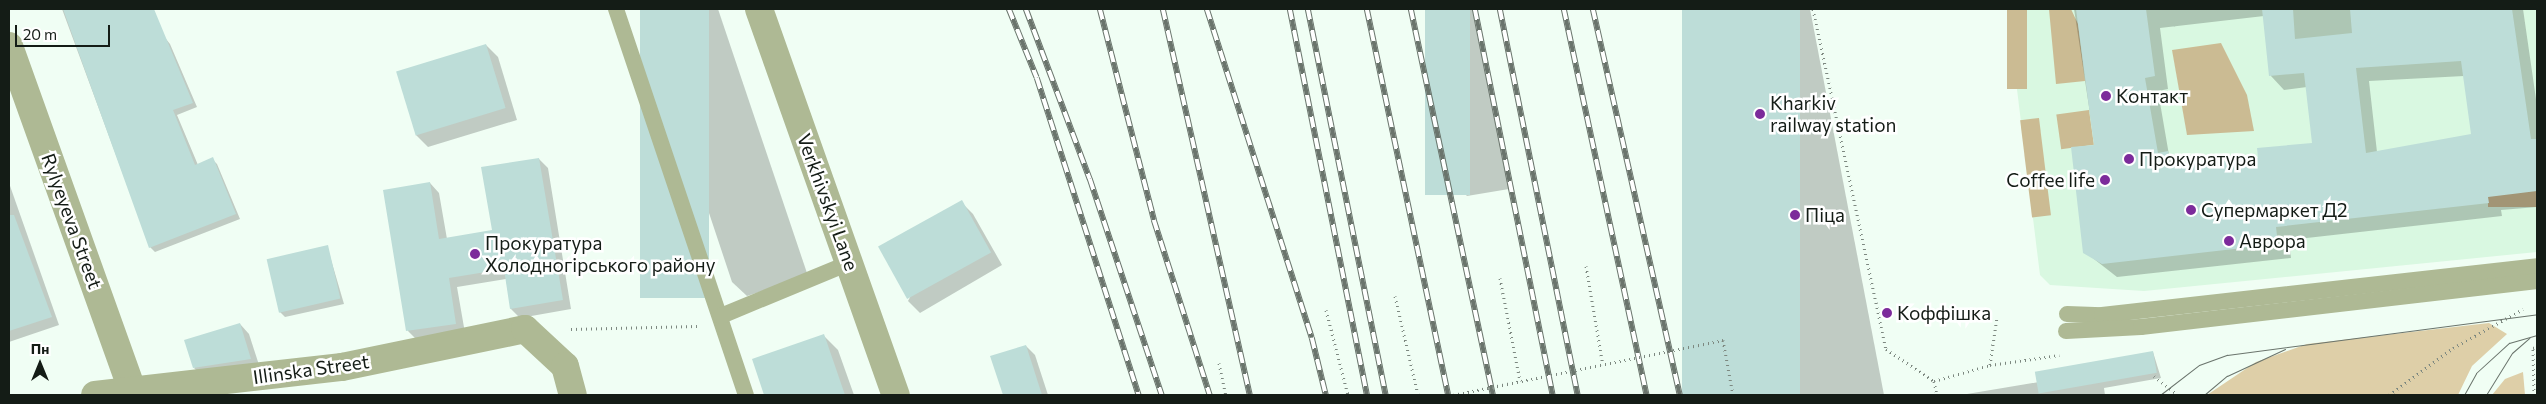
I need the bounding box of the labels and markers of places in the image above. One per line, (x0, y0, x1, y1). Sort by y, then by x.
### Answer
place label: Контакт (2116, 85, 2188, 107)
marker: Контакт (2100, 90, 2112, 102)
place label: Kharkiv railway station (1770, 92, 1896, 136)
marker: Kharkiv railway station (1754, 108, 1766, 120)
place label: Прокуратура (2139, 148, 2256, 170)
marker: Прокуратура (2123, 153, 2135, 165)
place label: Coffee life (2006, 169, 2095, 191)
marker: Coffee life (2099, 174, 2111, 186)
place label: Супермаркет Д2 (2201, 199, 2348, 221)
place label: Піца (1805, 204, 1845, 226)
marker: Супермаркет Д2 (2185, 204, 2197, 216)
marker: Піца (1789, 209, 1801, 221)
place label: Аврора (2239, 230, 2306, 252)
place label: Прокуратура Холодногірського району (485, 232, 716, 276)
marker: Аврора (2223, 235, 2235, 247)
marker: Прокуратура Холодногірського району (469, 248, 481, 260)
place label: Коффішка (1897, 302, 1991, 324)
marker: Коффішка (1881, 307, 1893, 319)

